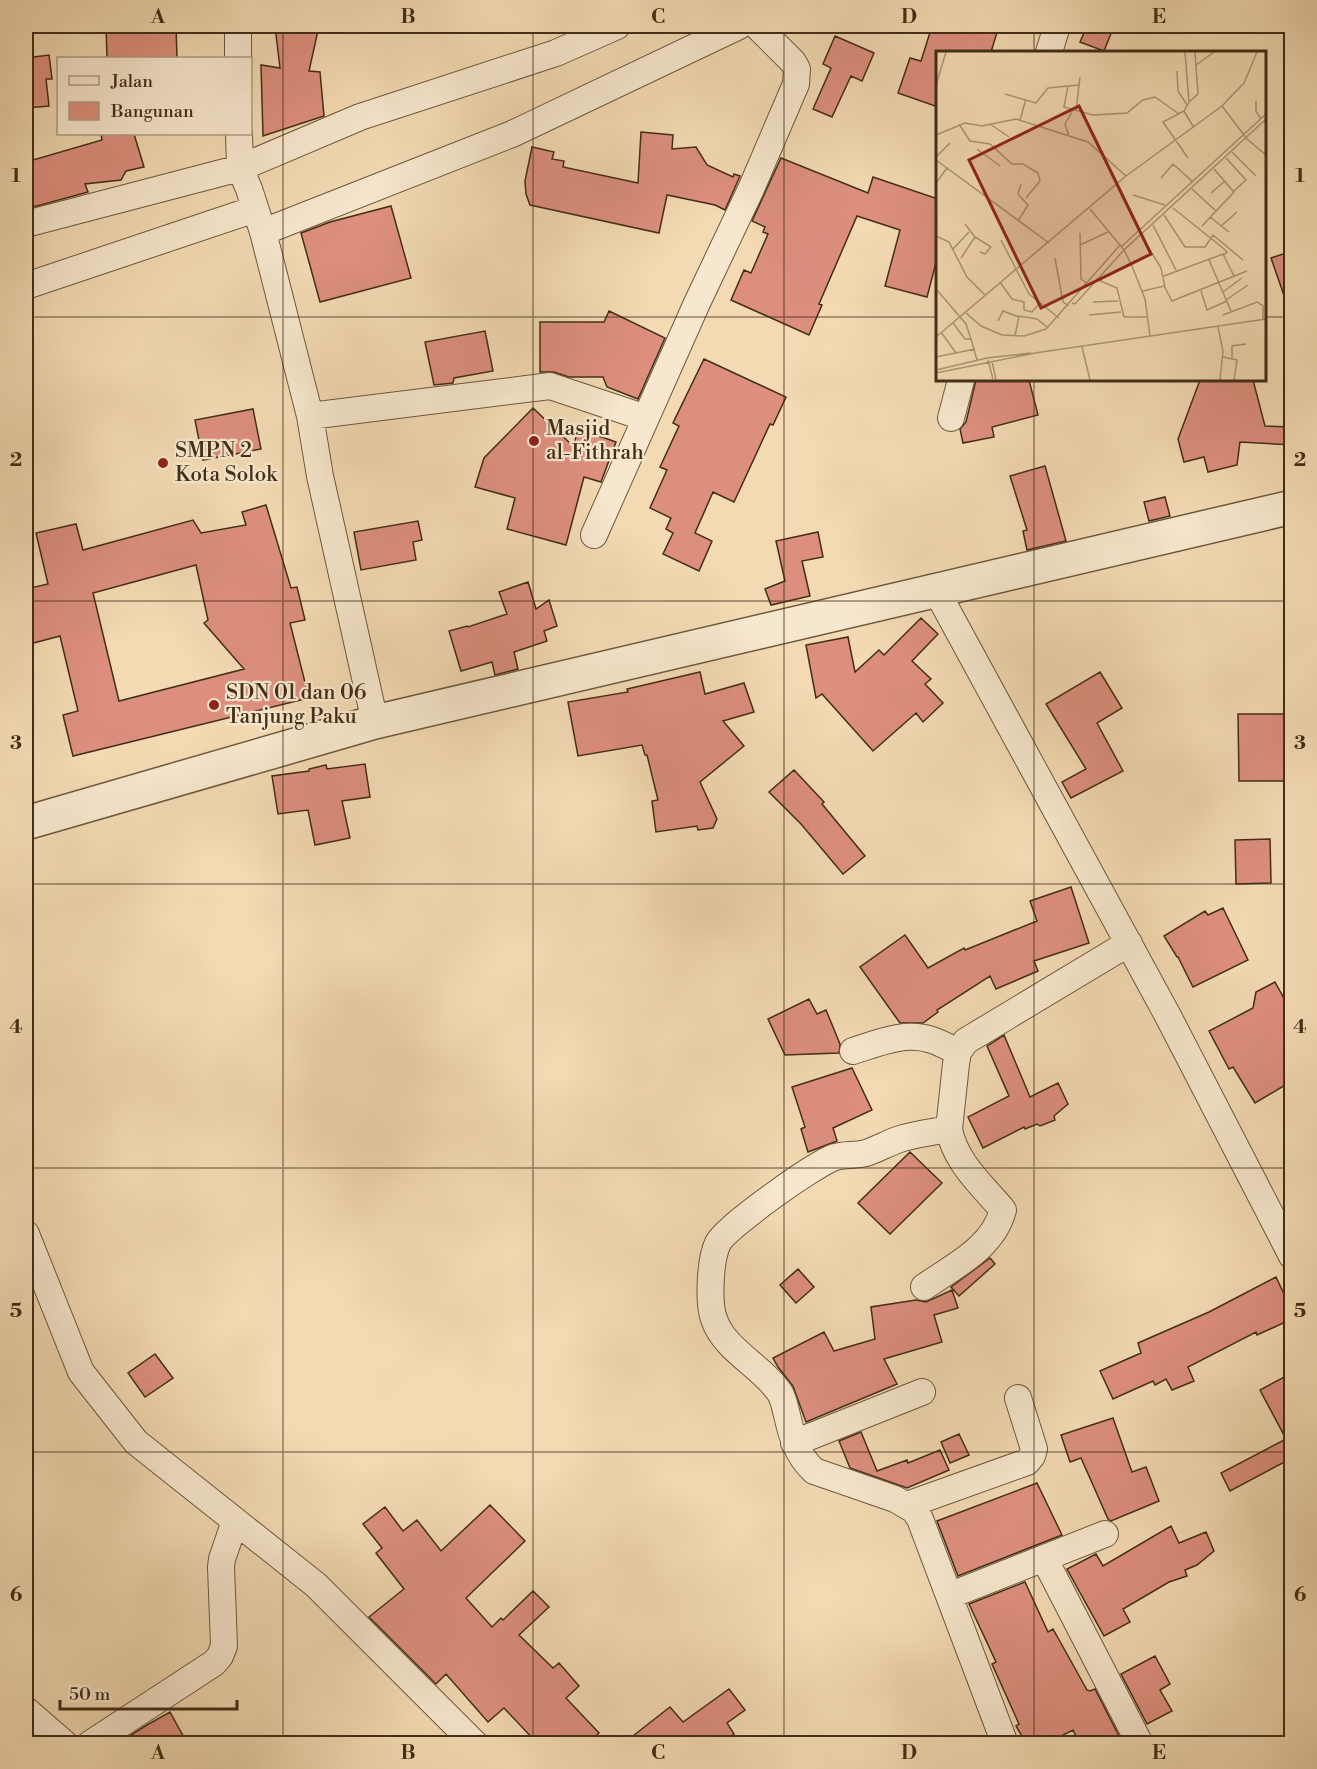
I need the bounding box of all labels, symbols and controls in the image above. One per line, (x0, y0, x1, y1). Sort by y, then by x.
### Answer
text: A (150, 5, 166, 30)
text: B (400, 5, 416, 30)
text: C (651, 5, 665, 30)
text: D (901, 5, 917, 30)
text: E (1152, 5, 1166, 30)
inset map (936, 51, 1266, 381)
legend (57, 57, 252, 135)
text: Jalan (110, 70, 153, 93)
text: Bangunan (110, 100, 194, 123)
text: 1 (11, 164, 21, 189)
text: 1 (1295, 164, 1305, 189)
place label: Masjid al-Fithrah (546, 416, 644, 466)
marker: Masjid al-Fithrah (527, 434, 541, 448)
place label: SMPN 2 Kota Solok (175, 438, 278, 488)
text: 2 (10, 448, 22, 473)
text: 2 (1294, 448, 1306, 473)
marker: SMPN 2 Kota Solok (156, 456, 170, 470)
place label: SDN 01 dan 06 Tanjung Paku (226, 680, 367, 730)
marker: SDN 01 dan 06 Tanjung Paku (207, 698, 221, 712)
text: 3 (10, 731, 22, 756)
text: 3 (1294, 731, 1306, 756)
text: 4 (9, 1015, 23, 1040)
text: 4 (1293, 1015, 1307, 1040)
text: 5 (10, 1299, 22, 1324)
text: 5 (1294, 1299, 1306, 1324)
text: 6 (10, 1583, 23, 1608)
text: 6 (1294, 1583, 1307, 1608)
scale bar (60, 1673, 237, 1711)
text: 50 m (69, 1683, 111, 1706)
text: A (150, 1741, 166, 1766)
text: B (400, 1741, 416, 1766)
text: C (651, 1741, 665, 1766)
text: D (901, 1741, 917, 1766)
text: E (1152, 1741, 1166, 1766)

